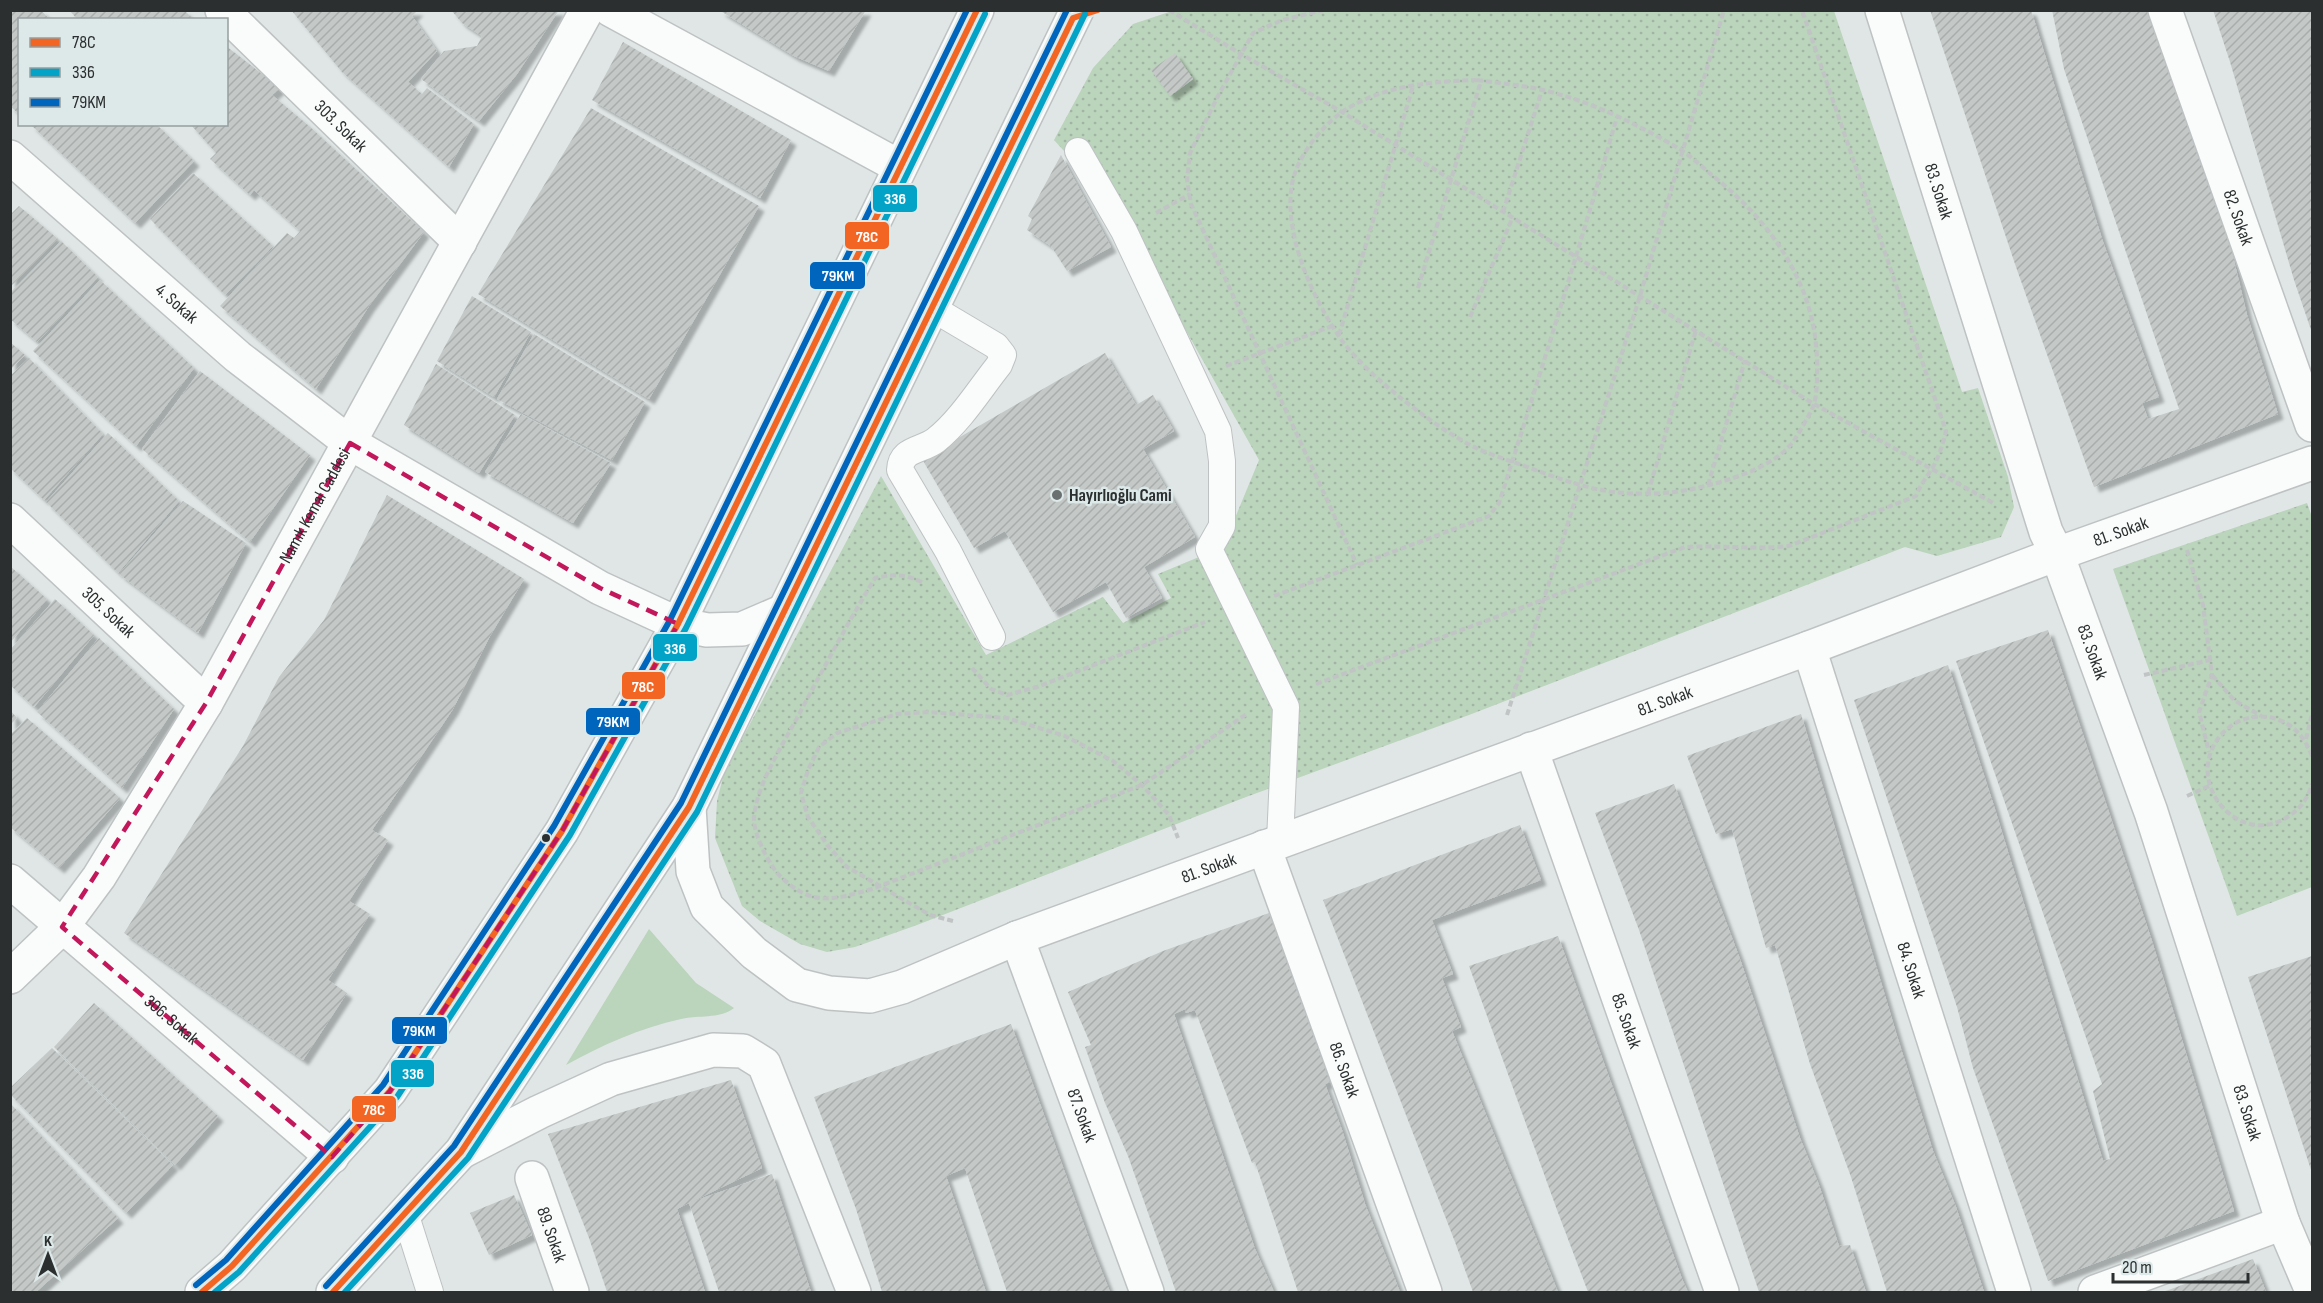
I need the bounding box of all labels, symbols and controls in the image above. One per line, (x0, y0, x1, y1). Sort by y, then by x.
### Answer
legend (18, 18, 228, 126)
text: 78C (72, 32, 96, 53)
text: 336 (72, 62, 95, 83)
text: 79KM (72, 92, 106, 113)
street label: 303. Sokak (310, 96, 371, 157)
street label: 83. Sokak (1920, 161, 1957, 222)
line badge: 336 (872, 184, 918, 213)
street label: 82. Sokak (2218, 187, 2258, 248)
text: 336 (884, 190, 906, 209)
line badge: 78C (844, 221, 890, 250)
text: 78C (856, 228, 878, 247)
line badge: 79KM (809, 261, 866, 290)
text: 79KM (822, 267, 854, 286)
street label: 4. Sokak (151, 279, 202, 328)
street label: Namık Kemal Caddesi (275, 445, 355, 567)
place label: Hayırlıoğlu Cami (1069, 485, 1172, 506)
marker: Hayırlıoğlu Cami (1050, 488, 1064, 502)
street label: 81. Sokak (2090, 512, 2151, 551)
street label: 305. Sokak (77, 583, 139, 642)
street label: 83. Sokak (2072, 621, 2112, 683)
line badge: 336 (652, 633, 698, 662)
text: 336 (664, 640, 686, 659)
line badge: 78C (621, 671, 666, 700)
text: 78C (632, 678, 654, 697)
street label: 81. Sokak (1635, 682, 1696, 721)
line badge: 79KM (585, 707, 641, 736)
text: 79KM (597, 713, 629, 732)
unlabelled marker (540, 832, 552, 844)
street label: 81. Sokak (1178, 849, 1239, 888)
street label: 84. Sokak (1892, 939, 1930, 1001)
street label: 85. Sokak (1607, 990, 1646, 1051)
street label: 306. Sokak (140, 991, 203, 1049)
line badge: 79KM (391, 1016, 448, 1045)
text: 79KM (403, 1022, 435, 1041)
street label: 86. Sokak (1324, 1039, 1364, 1101)
line badge: 336 (390, 1059, 435, 1088)
text: 336 (402, 1065, 424, 1084)
street label: 83. Sokak (2228, 1082, 2266, 1143)
street label: 87. Sokak (1062, 1086, 1101, 1145)
line badge: 78C (351, 1095, 397, 1123)
text: 78C (363, 1101, 385, 1120)
street label: 89. Sokak (532, 1204, 571, 1266)
north arrow (18, 1225, 78, 1285)
text: K (44, 1232, 52, 1251)
scale bar (2113, 1246, 2248, 1284)
text: 20 m (2122, 1257, 2152, 1278)

